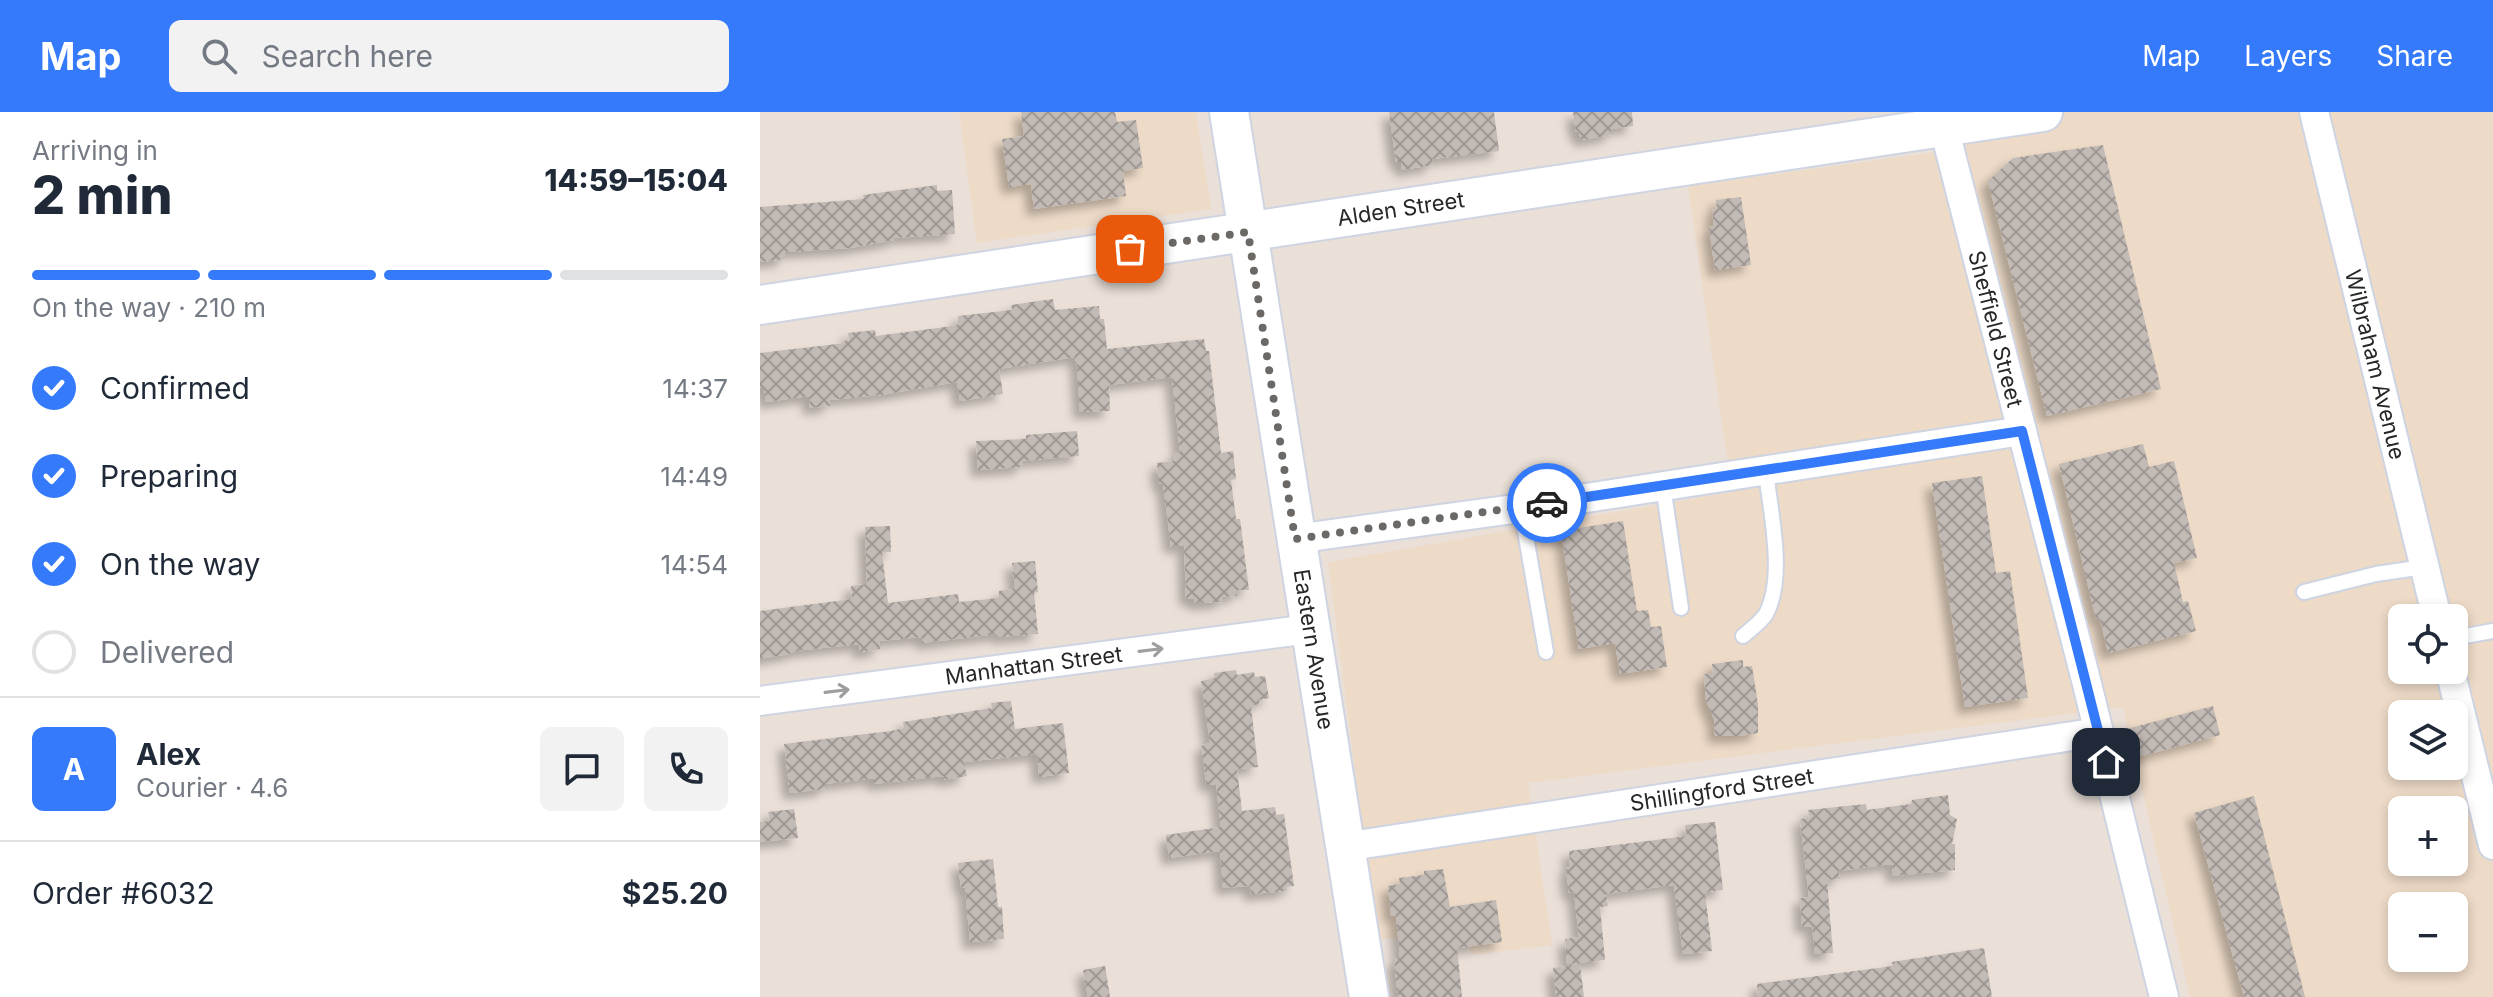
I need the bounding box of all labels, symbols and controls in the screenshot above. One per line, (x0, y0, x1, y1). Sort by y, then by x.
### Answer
search box (169, 20, 729, 92)
text: Map (40, 33, 121, 79)
icon: search (197, 34, 241, 78)
text: Search here (261, 38, 433, 74)
text: Map (2142, 39, 2200, 73)
text: Layers (2244, 39, 2332, 73)
text: Share (2376, 39, 2453, 73)
text: Arriving in (32, 135, 158, 166)
text: 14:59–15:04 (544, 162, 728, 198)
text: 2 min (32, 164, 173, 227)
street label: Alden Street (1336, 186, 1466, 231)
pin (1096, 215, 1164, 283)
icon: bag (1108, 227, 1152, 271)
street label: Sheffield Street (1963, 248, 2028, 410)
street label: Wilbraham Avenue (2340, 267, 2411, 462)
text: On the way · 210 m (32, 292, 266, 323)
icon: check (32, 366, 76, 410)
text: Confirmed (100, 370, 250, 406)
text: 14:37 (662, 373, 728, 404)
icon: check (32, 454, 76, 498)
text: Preparing (100, 458, 238, 494)
text: 14:49 (660, 461, 728, 492)
courier (1507, 463, 1587, 543)
icon: car (1525, 481, 1569, 525)
icon: check (32, 542, 76, 586)
text: On the way (100, 546, 260, 582)
text: 14:54 (661, 549, 728, 580)
street label: Eastern Avenue (1288, 567, 1340, 731)
map controls (2388, 604, 2468, 972)
button: locate (2388, 604, 2468, 684)
text: Delivered (100, 634, 234, 670)
street label: Manhattan Street (944, 641, 1124, 690)
one-way arrow (1137, 642, 1164, 657)
one-way arrow (823, 683, 850, 698)
button: layers (2388, 700, 2468, 780)
button: chat (540, 727, 624, 811)
button: phone (644, 727, 728, 811)
pin (2072, 728, 2140, 796)
text: Alex (136, 736, 201, 772)
icon: home (2084, 740, 2128, 784)
text: A (63, 751, 85, 787)
street label: Shillingford Street (1628, 763, 1815, 816)
text: Courier · 4.6 (136, 772, 288, 803)
button: + (2388, 796, 2468, 876)
text: Order #6032 (32, 875, 215, 911)
text: $25.20 (622, 875, 728, 911)
button: − (2388, 892, 2468, 972)

